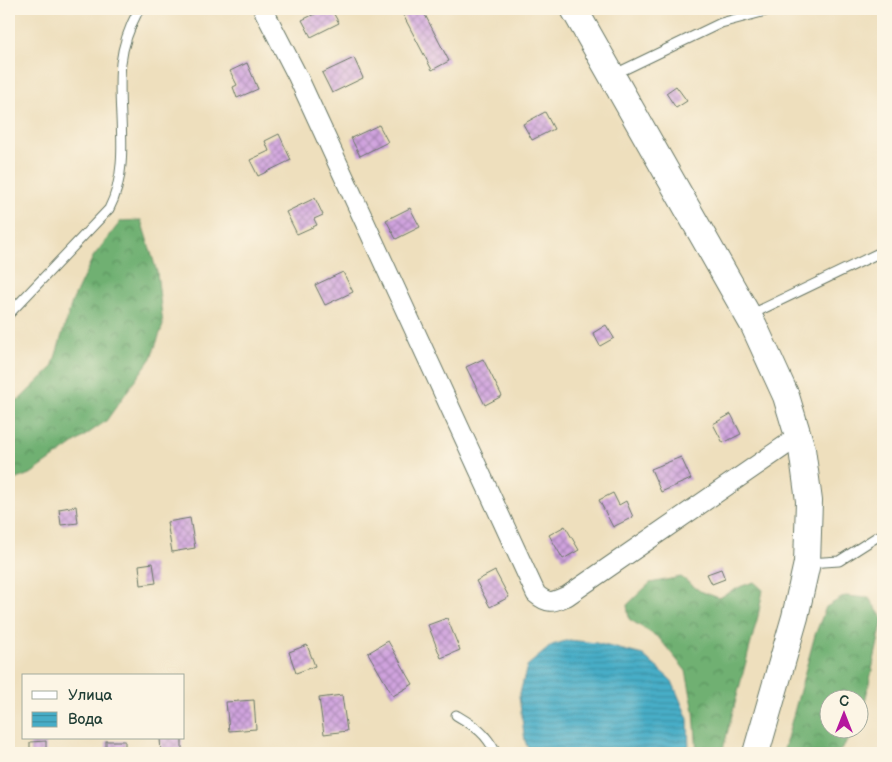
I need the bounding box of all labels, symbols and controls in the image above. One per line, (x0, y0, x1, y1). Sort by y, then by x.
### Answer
legend (22, 674, 185, 740)
text: Улица (68, 686, 113, 705)
north arrow (820, 690, 870, 740)
text: С (839, 693, 849, 710)
text: Вода (68, 710, 103, 729)

